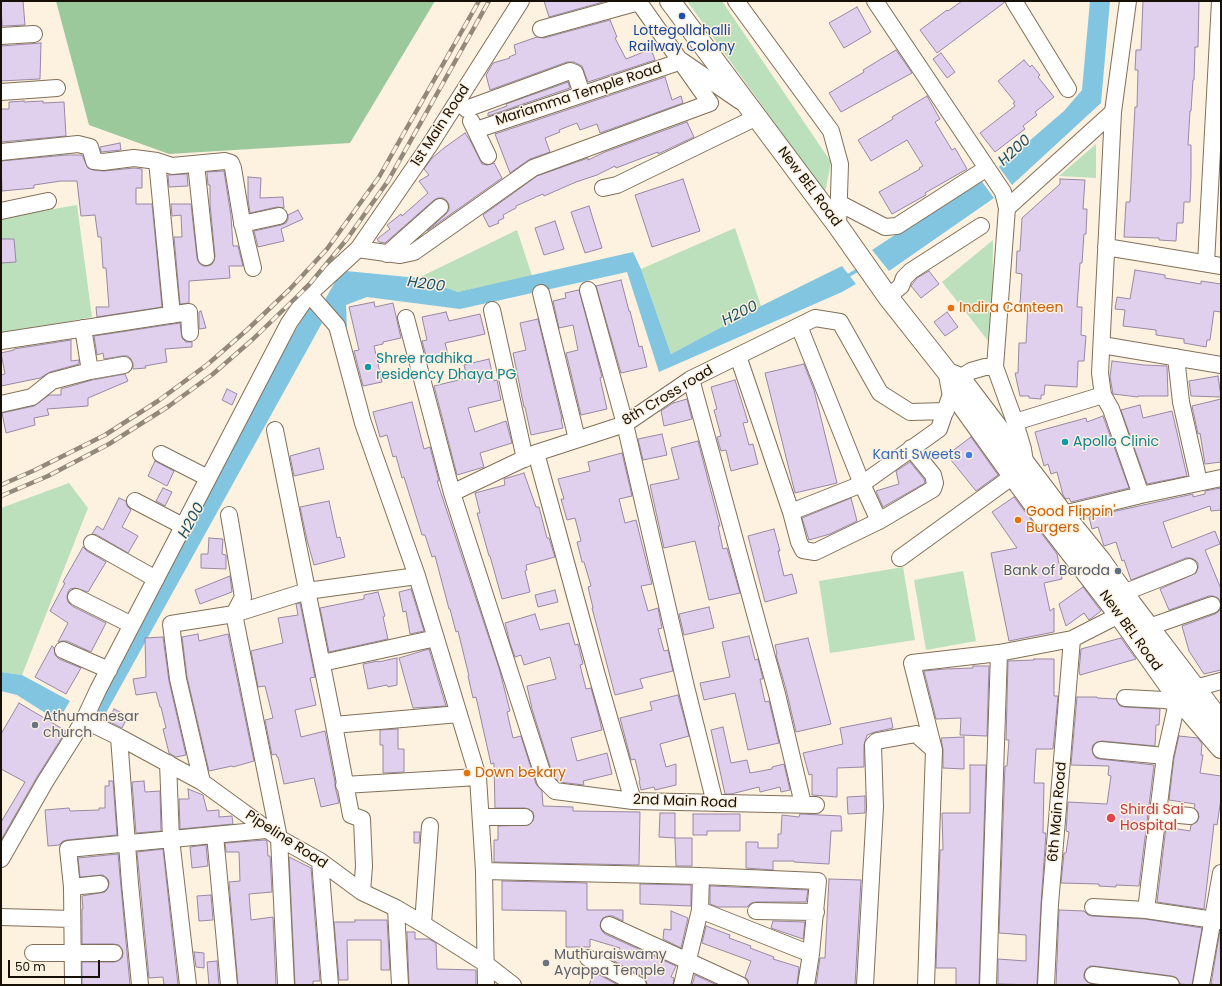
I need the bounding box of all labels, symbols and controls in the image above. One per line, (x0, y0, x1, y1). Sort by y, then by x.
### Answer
marker: Lottegollahalli Railway Colony (677, 11, 687, 21)
place label: Lottegollahalli Railway Colony (629, 23, 735, 56)
street label: Mariamma Temple Road (494, 60, 664, 130)
street label: 1st Main Road (408, 82, 474, 170)
water label: H200 (995, 132, 1035, 170)
street label: New BEL Road (773, 144, 845, 230)
water label: H200 (406, 273, 446, 297)
water label: H200 (719, 298, 761, 330)
place label: Indira Canteen (959, 300, 1063, 316)
marker: Indira Canteen (946, 303, 956, 313)
place label: Shree radhika residency Dhaya PG (376, 351, 516, 384)
marker: Shree radhika residency Dhaya PG (363, 362, 373, 372)
street label: 8th Cross road (619, 362, 717, 430)
place label: Apollo Clinic (1073, 434, 1159, 450)
marker: Apollo Clinic (1060, 437, 1070, 447)
place label: Kanti Sweets (872, 447, 961, 463)
marker: Kanti Sweets (964, 450, 974, 460)
water label: H200 (175, 500, 209, 542)
place label: Good Flippin' Burgers (1026, 504, 1116, 536)
marker: Good Flippin' Burgers (1013, 515, 1023, 525)
place label: Bank of Baroda (1004, 563, 1110, 579)
marker: Bank of Baroda (1113, 566, 1123, 576)
street label: New BEL Road (1095, 587, 1165, 675)
place label: Athumanesar church (43, 709, 139, 742)
marker: Athumanesar church (30, 720, 40, 730)
street label: 6th Main Road (1045, 761, 1071, 863)
place label: Down bekary (475, 765, 566, 781)
marker: Down bekary (462, 768, 472, 778)
street label: 2nd Main Road (633, 792, 737, 812)
place label: Shirdi Sai Hospital (1120, 802, 1184, 834)
street label: Pipeline Road (242, 807, 330, 873)
marker: Shirdi Sai Hospital (1105, 812, 1117, 824)
place label: Muthuraiswamy Ayappa Temple (554, 947, 667, 980)
scale bar (10, 952, 102, 978)
text: 50 m (15, 958, 46, 975)
marker: Muthuraiswamy Ayappa Temple (541, 958, 551, 968)

